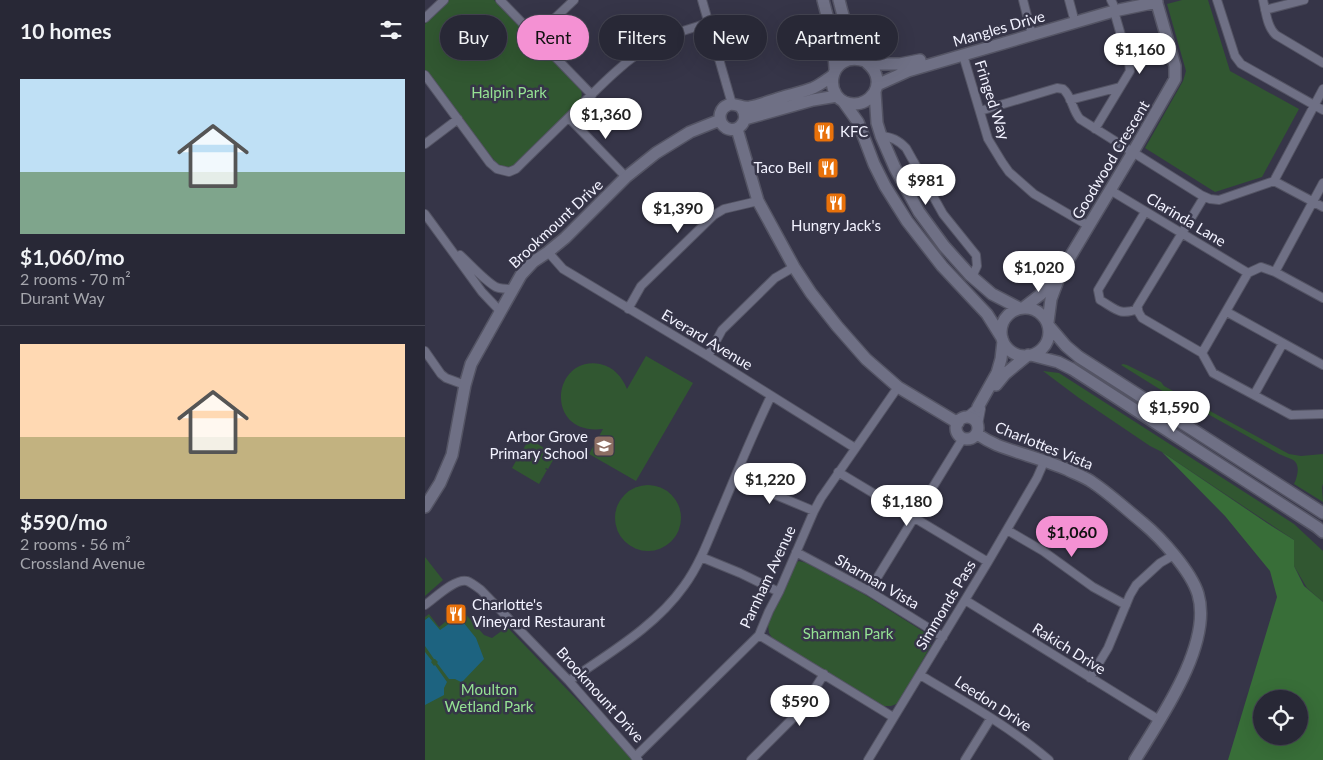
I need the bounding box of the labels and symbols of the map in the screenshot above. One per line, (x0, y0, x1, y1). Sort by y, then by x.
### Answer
street label: Mangles Drive (951, 6, 1047, 50)
pin: $1,160 (1099, 32, 1181, 75)
street label: Fringed Way (972, 58, 1014, 142)
park label: Halpin Park (471, 83, 547, 101)
street label: Goodwood Crescent (1068, 96, 1153, 222)
pin: $1,360 (565, 98, 647, 140)
restaurant icon: KFC (812, 120, 836, 144)
place label: KFC (840, 122, 868, 140)
restaurant icon: Taco Bell (816, 156, 840, 180)
place label: Taco Bell (753, 158, 812, 176)
pin: $981 (896, 164, 956, 206)
street label: Brookmount Drive (505, 175, 606, 271)
street label: Clarinda Lane (1143, 188, 1230, 250)
restaurant icon: Hungry Jack's (824, 191, 848, 215)
pin: $1,390 (637, 192, 719, 234)
place label: Hungry Jack's (791, 216, 881, 234)
pin: $1,020 (998, 250, 1080, 293)
street label: Everard Avenue (659, 305, 756, 373)
pin: $1,590 (1133, 390, 1215, 433)
street label: Charlottes Vista (993, 417, 1096, 473)
place label: Arbor Grove Primary School (489, 427, 588, 462)
school or university icon: Arbor Grove Primary School (592, 434, 616, 458)
pin: $1,220 (729, 462, 811, 505)
pin: $1,180 (866, 484, 948, 527)
pin: $1,060 (1031, 516, 1113, 558)
street label: Parnham Avenue (735, 522, 799, 631)
street label: Sharman Vista (832, 550, 923, 612)
street label: Simmonds Pass (911, 556, 979, 652)
place label: Charlotte's Vineyard Restaurant (472, 595, 606, 630)
restaurant icon: Charlotte's Vineyard Restaurant (444, 602, 468, 626)
street label: Rakich Drive (1030, 619, 1110, 678)
park label: Sharman Park (803, 624, 894, 642)
street label: Brookmount Drive (553, 643, 648, 746)
street label: Leedon Drive (952, 672, 1035, 735)
park label: Moulton Wetland Park (445, 680, 534, 715)
pin: $590 (770, 684, 830, 727)

